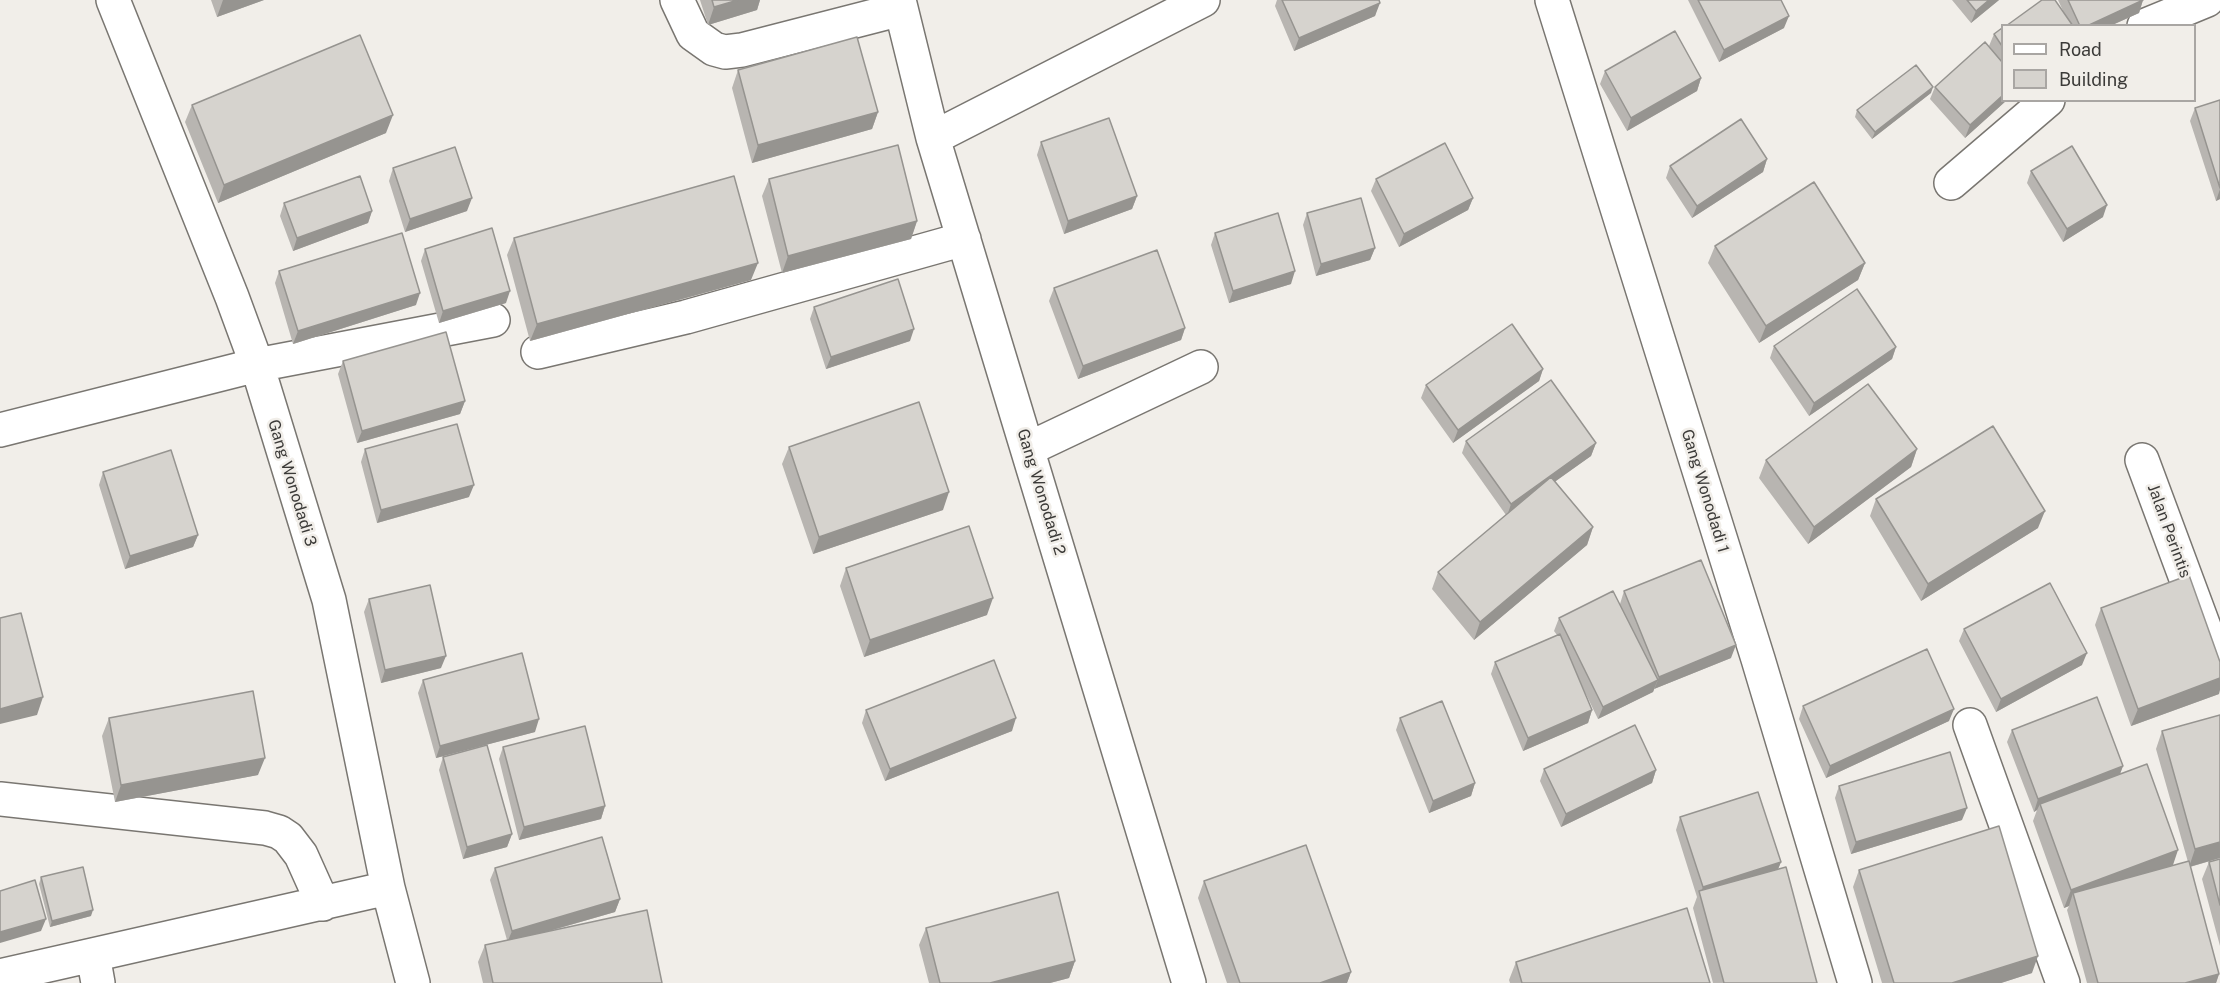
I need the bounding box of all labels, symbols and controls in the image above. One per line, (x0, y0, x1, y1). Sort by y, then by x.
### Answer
legend (2001, 24, 2196, 102)
text: Road (2059, 39, 2102, 60)
text: Building (2059, 69, 2128, 90)
street label: Gang Wonodadi 3 (264, 417, 320, 549)
street label: Gang Wonodadi 2 (1013, 427, 1069, 557)
street label: Gang Wonodadi 1 (1677, 427, 1733, 555)
street label: Jalan Perintis (2143, 481, 2195, 581)

